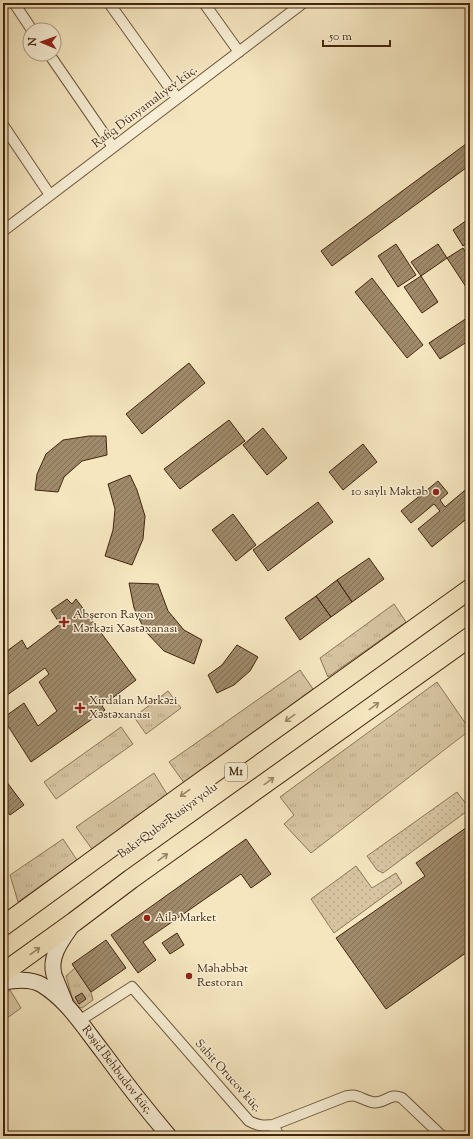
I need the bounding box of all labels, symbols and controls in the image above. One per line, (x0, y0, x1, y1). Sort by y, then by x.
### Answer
north arrow (22, 22, 62, 62)
scale bar (323, 22, 390, 48)
text: 50 m (328, 28, 352, 46)
text: N (25, 37, 41, 47)
street label: Rafiq Dünyamalıyev küç. (88, 61, 202, 153)
place label: 10 saylı Məktəb (351, 483, 428, 501)
marker: 10 saylı Məktəb (431, 487, 441, 497)
place label: Abşeron Rayon Mərkəzi Xəstəxanası (73, 606, 178, 638)
marker: Abşeron Rayon Mərkəzi Xəstəxanası (58, 616, 70, 628)
place label: Xırdalan Mərkəzi Xəstəxanası (89, 692, 178, 724)
one-way arrow (369, 701, 380, 710)
marker: Xırdalan Mərkəzi Xəstəxanası (74, 702, 86, 714)
one-way arrow (285, 713, 296, 722)
road number: M1 (225, 763, 247, 781)
one-way arrow (263, 777, 274, 785)
street label: Bakı-Quba-Rusiya yolu (114, 779, 222, 863)
one-way arrow (179, 789, 190, 797)
one-way arrow (157, 853, 168, 861)
place label: Ailə Market (155, 909, 216, 927)
marker: Ailə Market (142, 913, 152, 923)
one-way arrow (29, 946, 40, 955)
place label: Məhəbbət Restoran (197, 960, 248, 992)
marker: Məhəbbət Restoran (184, 971, 194, 981)
street label: Rəşid Behbudov küç. (77, 1022, 157, 1119)
street label: Sabit Orucov küç. (190, 1036, 266, 1116)

